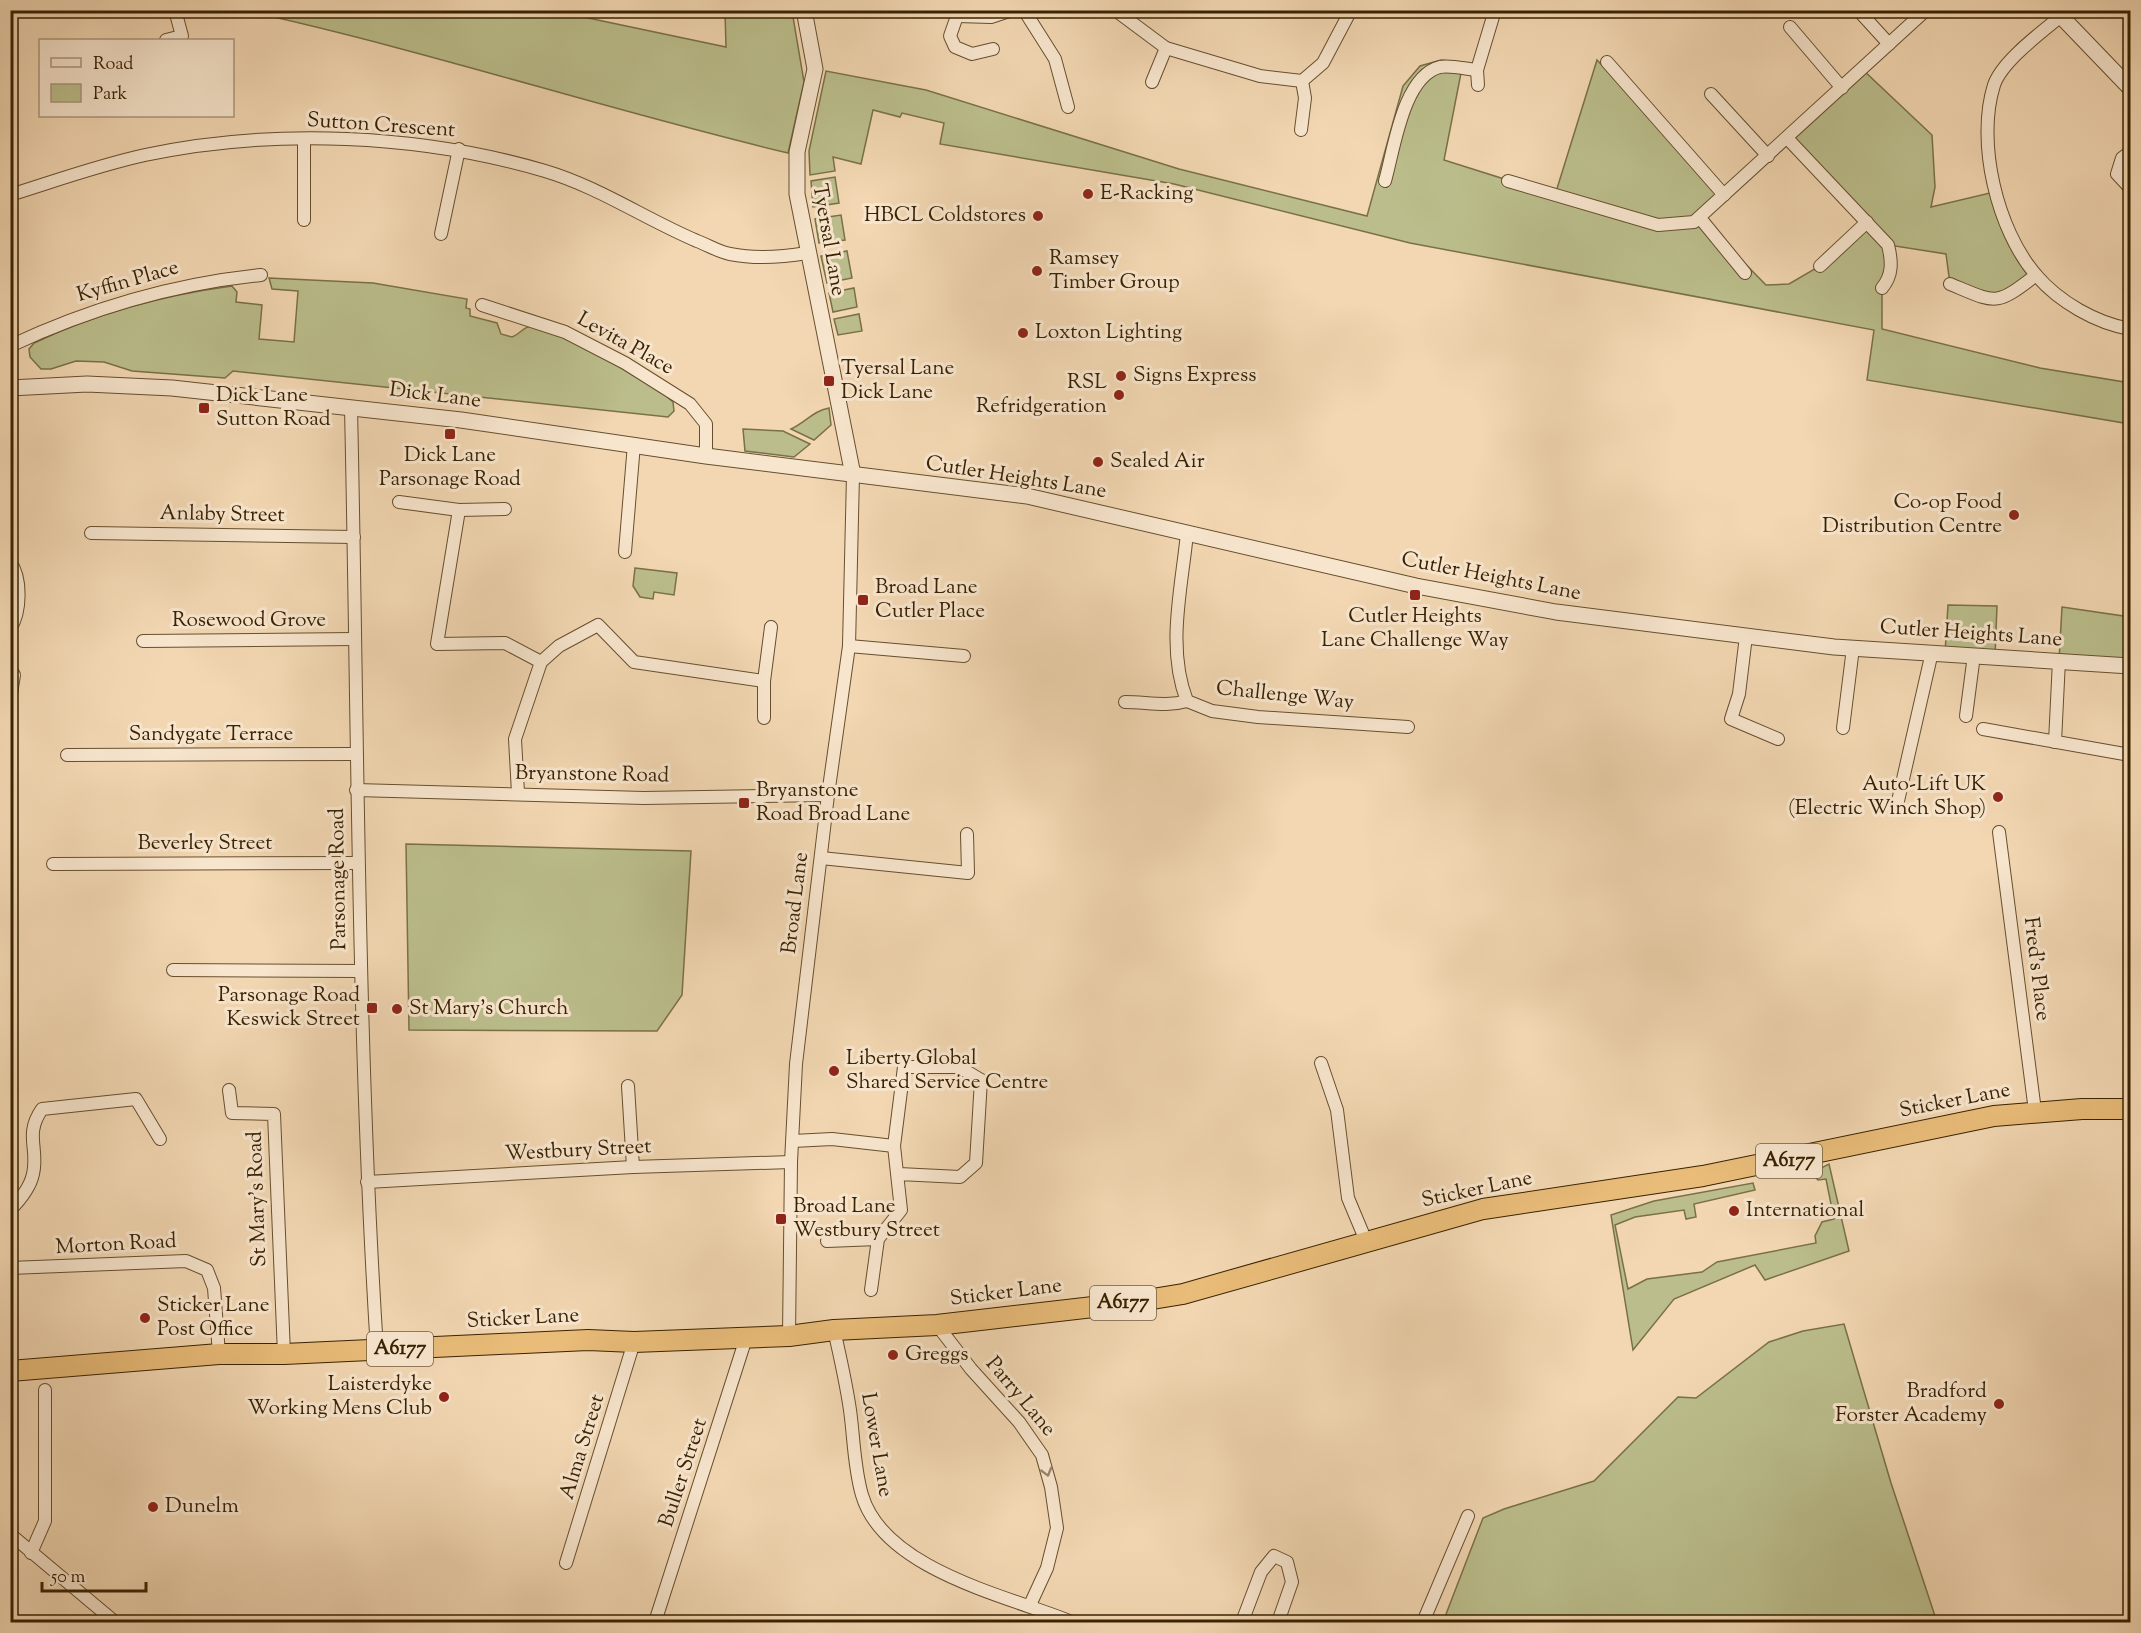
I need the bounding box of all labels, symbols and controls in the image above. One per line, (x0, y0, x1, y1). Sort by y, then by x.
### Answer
legend (39, 39, 234, 117)
text: Road (93, 52, 133, 78)
text: Park (93, 82, 128, 108)
street label: Sutton Crescent (306, 106, 456, 146)
place label: E-Racking (1100, 179, 1194, 209)
street label: Tyersal Lane (803, 182, 853, 298)
marker: E-Racking (1081, 187, 1095, 201)
place label: HBCL Coldstores (864, 201, 1026, 231)
marker: HBCL Coldstores (1031, 209, 1045, 223)
place label: Ramsey Timber Group (1049, 244, 1180, 298)
street label: Kyffin Place (74, 253, 182, 311)
marker: Ramsey Timber Group (1030, 264, 1044, 278)
street label: Levita Place (571, 305, 679, 383)
place label: Loxton Lighting (1035, 318, 1182, 348)
marker: Loxton Lighting (1016, 326, 1030, 340)
place label: Tyersal Lane Dick Lane (841, 354, 954, 408)
place label: Signs Express (1133, 361, 1257, 391)
place label: RSL Refridgeration (976, 368, 1107, 422)
marker: Signs Express (1114, 369, 1128, 383)
marker: Tyersal Lane Dick Lane (822, 374, 836, 388)
street label: Dick Lane (387, 375, 483, 417)
place label: Dick Lane Sutton Road (216, 381, 331, 435)
marker: RSL Refridgeration (1112, 388, 1126, 402)
marker: Dick Lane Sutton Road (197, 401, 211, 415)
marker: Dick Lane Parsonage Road (443, 427, 457, 441)
place label: Dick Lane Parsonage Road (379, 441, 521, 495)
place label: Sealed Air (1110, 447, 1205, 477)
street label: Cutler Heights Lane (923, 449, 1109, 507)
marker: Sealed Air (1091, 455, 1105, 469)
place label: Co-op Food Distribution Centre (1822, 488, 2002, 542)
street label: Anlaby Street (159, 499, 285, 531)
marker: Co-op Food Distribution Centre (2007, 508, 2021, 522)
street label: Cutler Heights Lane (1399, 545, 1583, 609)
place label: Broad Lane Cutler Place (875, 573, 985, 627)
marker: Cutler Heights Lane Challenge Way (1408, 588, 1422, 602)
marker: Broad Lane Cutler Place (856, 593, 870, 607)
place label: Cutler Heights Lane Challenge Way (1321, 602, 1509, 656)
street label: Rosewood Grove (172, 606, 326, 636)
street label: Cutler Heights Lane (1879, 613, 2063, 655)
street label: Challenge Way (1214, 674, 1356, 718)
street label: Sandygate Terrace (129, 720, 293, 750)
street label: Bryanstone Road (515, 759, 670, 791)
place label: Auto-Lift UK (Electric Winch Shop) (1788, 770, 1986, 824)
place label: Bryanstone Road Broad Lane (756, 776, 910, 830)
marker: Auto-Lift UK (Electric Winch Shop) (1991, 790, 2005, 804)
marker: Bryanstone Road Broad Lane (737, 796, 751, 810)
street label: Parsonage Road (323, 808, 355, 950)
street label: Beverley Street (138, 829, 272, 859)
street label: Broad Lane (775, 850, 817, 956)
street label: Fred's Place (2015, 915, 2057, 1023)
place label: Parsonage Road Keswick Street (218, 981, 360, 1035)
place label: St Mary's Church (409, 994, 569, 1024)
marker: Parsonage Road Keswick Street (365, 1001, 379, 1015)
marker: St Mary's Church (390, 1002, 404, 1016)
place label: Liberty Global Shared Service Centre (846, 1044, 1048, 1098)
marker: Liberty Global Shared Service Centre (827, 1064, 841, 1078)
street label: Sticker Lane (1897, 1076, 2013, 1126)
street label: St Mary's Road (241, 1130, 275, 1268)
street label: Westbury Street (504, 1132, 652, 1170)
road number: A6177 (1756, 1144, 1822, 1178)
street label: Sticker Lane (1419, 1164, 1535, 1216)
place label: Broad Lane Westbury Street (793, 1192, 940, 1246)
place label: International (1746, 1196, 1864, 1226)
marker: International (1727, 1204, 1741, 1218)
marker: Broad Lane Westbury Street (774, 1212, 788, 1226)
street label: Morton Road (55, 1227, 177, 1263)
street label: Sticker Lane (948, 1271, 1064, 1315)
road number: A6177 (1090, 1286, 1156, 1320)
place label: Sticker Lane Post Office (157, 1291, 269, 1345)
street label: Sticker Lane (466, 1301, 580, 1337)
marker: Sticker Lane Post Office (138, 1311, 152, 1325)
road number: A6177 (367, 1332, 433, 1366)
place label: Greggs (905, 1340, 968, 1370)
marker: Greggs (886, 1348, 900, 1362)
street label: Parry Lane (978, 1351, 1062, 1443)
place label: Laisterdyke Working Mens Club (247, 1370, 432, 1424)
place label: Bradford Forster Academy (1835, 1377, 1988, 1431)
marker: Laisterdyke Working Mens Club (437, 1390, 451, 1404)
street label: Alma Street (553, 1391, 613, 1503)
street label: Lower Lane (852, 1391, 900, 1499)
marker: Bradford Forster Academy (1992, 1397, 2006, 1411)
street label: Buller Street (652, 1415, 716, 1531)
one-way arrow (1040, 1466, 1052, 1477)
place label: Dunelm (165, 1492, 239, 1522)
marker: Dunelm (146, 1500, 160, 1514)
scale bar (42, 1555, 146, 1593)
text: 50 m (50, 1565, 86, 1591)

